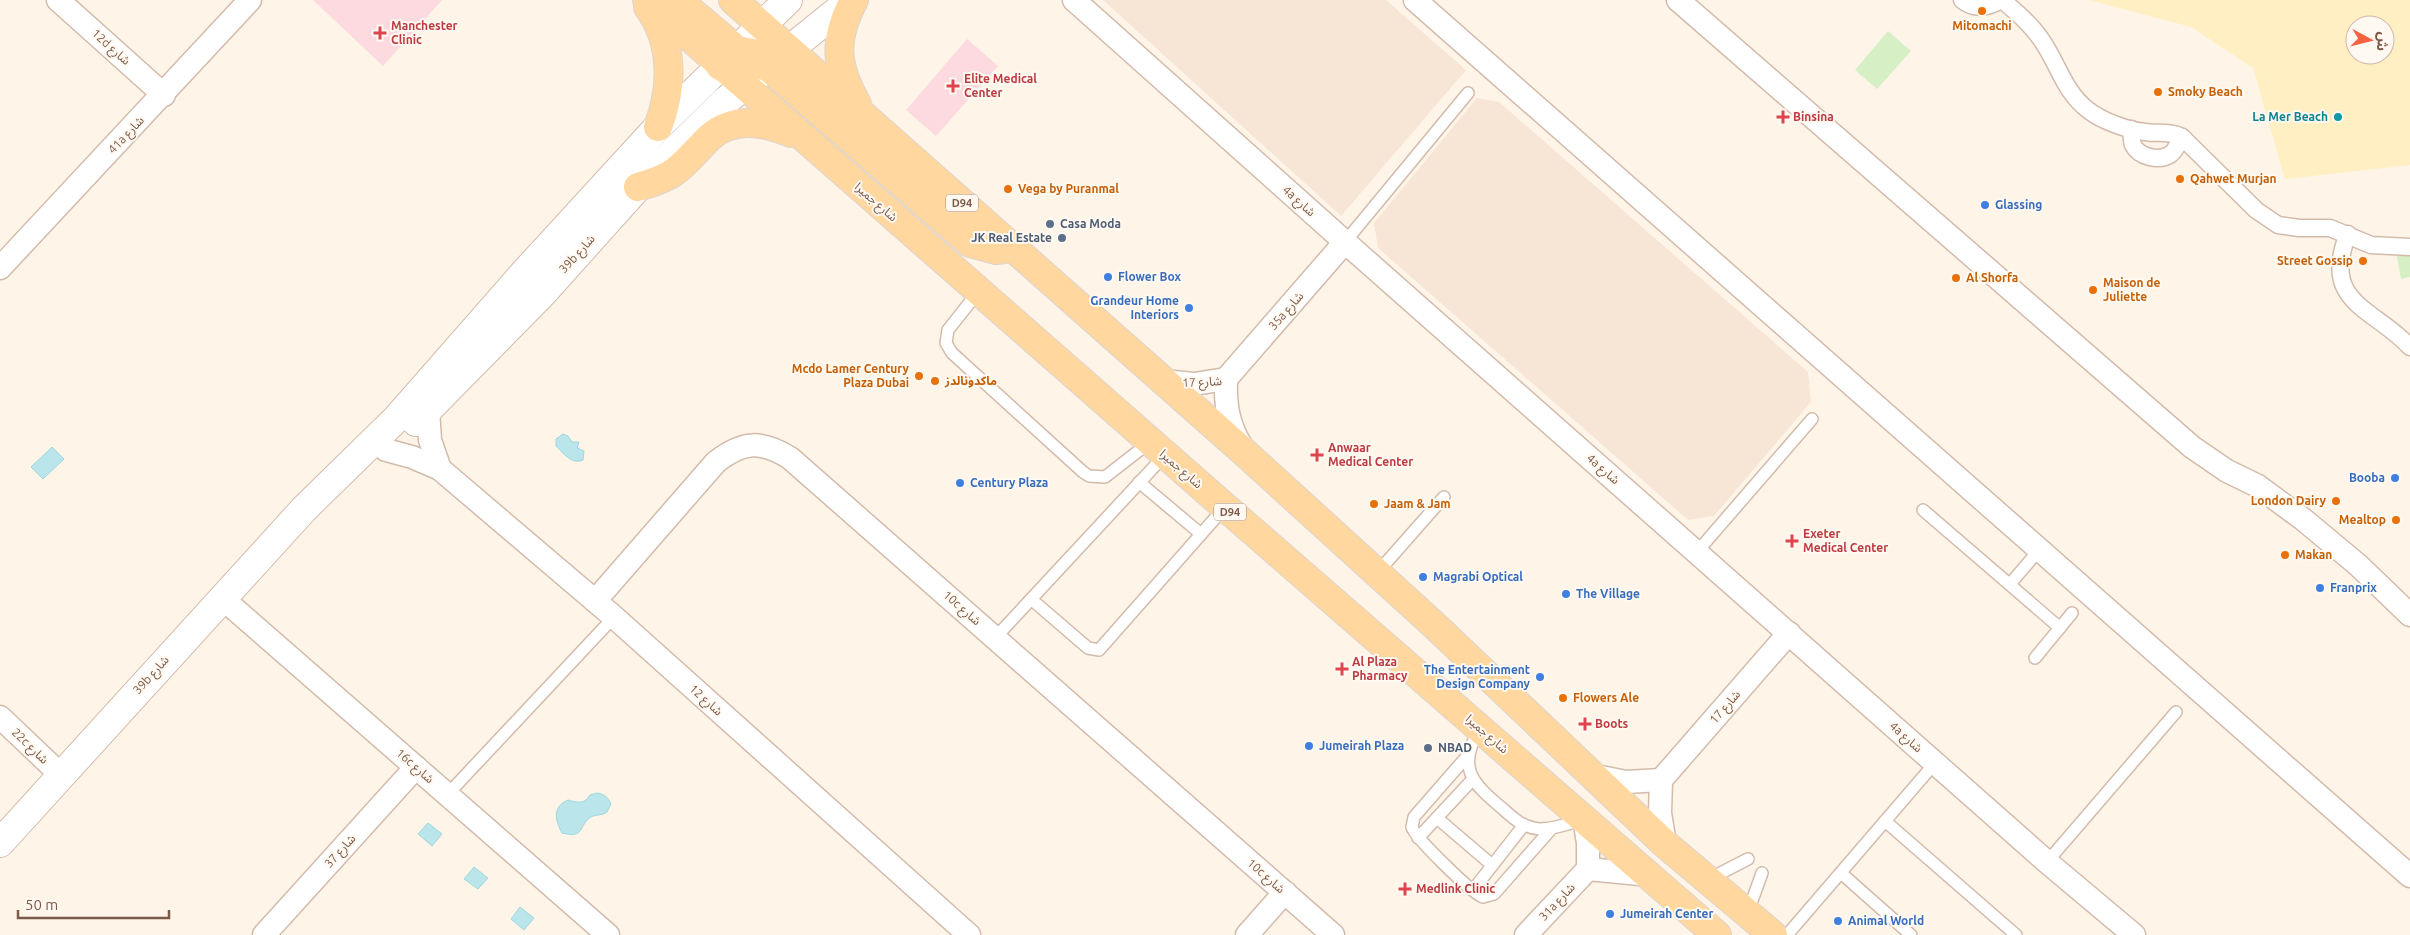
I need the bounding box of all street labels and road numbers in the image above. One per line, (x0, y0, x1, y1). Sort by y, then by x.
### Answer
street label: 12d شارع (88, 26, 133, 69)
street label: 41a شارع (105, 113, 148, 158)
street label: شارع جميرا (850, 180, 900, 226)
street label: 4a شارع (1278, 183, 1318, 221)
road number: D94 (946, 194, 978, 212)
street label: 39b شارع (556, 232, 599, 277)
street label: 35a شارع (1266, 289, 1308, 334)
street label: شارع 17 (1182, 374, 1222, 392)
street label: شارع جميرا (1155, 447, 1205, 493)
street label: 4a شارع (1582, 451, 1622, 489)
road number: D94 (1214, 504, 1246, 520)
street label: 10c شارع (939, 588, 984, 630)
street label: 39b شارع (130, 653, 173, 698)
street label: شارع 12 (685, 682, 725, 720)
street label: شارع 17 (1707, 687, 1745, 728)
street label: شارع جميرا (1461, 712, 1511, 758)
street label: 4a شارع (1885, 719, 1925, 757)
street label: 22c شارع (7, 725, 51, 768)
street label: 16c شارع (392, 746, 437, 788)
street label: شارع 37 (322, 832, 360, 872)
street label: 10c شارع (1243, 856, 1288, 898)
street label: 31a شارع (1536, 880, 1579, 925)

